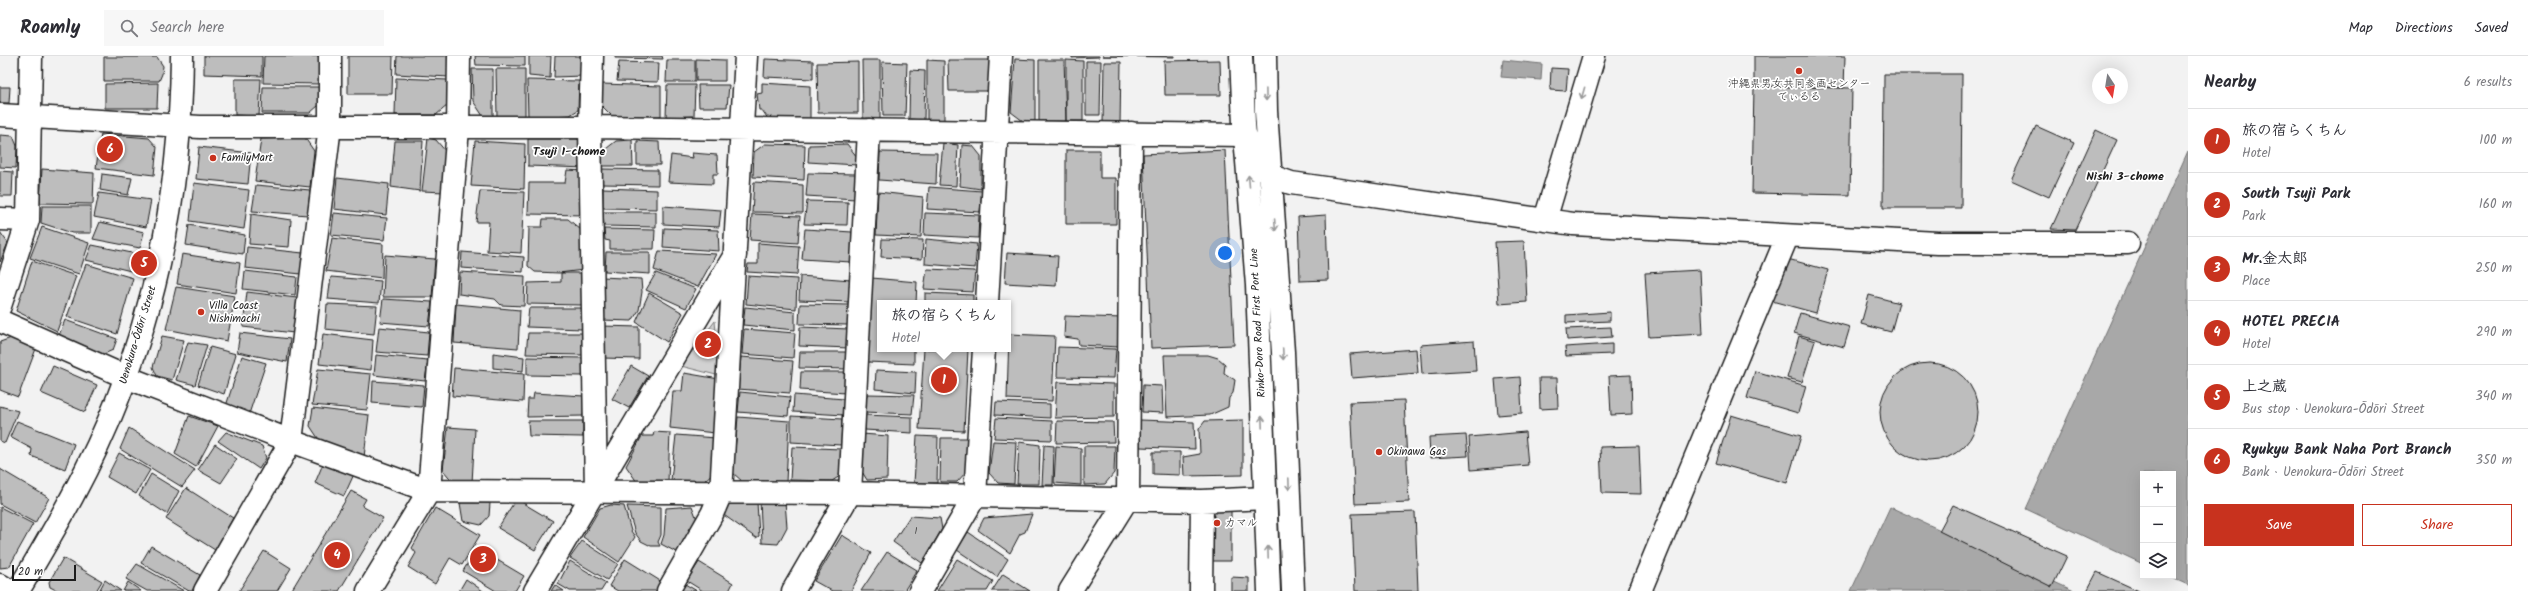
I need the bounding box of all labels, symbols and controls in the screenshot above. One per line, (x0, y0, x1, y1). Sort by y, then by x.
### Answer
search box (104, 10, 384, 46)
text: Roamly (20, 13, 80, 43)
text: Search here (150, 16, 224, 40)
icon: search (118, 17, 140, 39)
text: Map (2348, 17, 2373, 39)
text: Directions (2395, 17, 2453, 39)
text: Saved (2475, 17, 2508, 39)
marker: 沖縄県男女共同参画センター てぃるる (1794, 66, 1804, 76)
north arrow (2092, 68, 2128, 104)
text: Nearby (2204, 69, 2256, 96)
text: 6 results (2464, 72, 2512, 93)
place label: 沖縄県男女共同参画センター てぃるる (1728, 75, 1870, 106)
one-way arrow (1579, 87, 1586, 100)
one-way arrow (1262, 88, 1270, 101)
text: 旅の宿らくちん (2242, 119, 2347, 143)
text: 1 (2215, 130, 2219, 151)
text: 100 m (2479, 130, 2512, 151)
pin: 6 (97, 134, 123, 164)
district label: Tsuji 1-chome (533, 142, 605, 161)
text: Hotel (2242, 143, 2271, 164)
place label: FamilyMart (221, 149, 274, 167)
marker: FamilyMart (208, 153, 218, 163)
district label: Nishi 3-chome (2086, 167, 2164, 186)
one-way arrow (1245, 175, 1252, 188)
text: South Tsuji Park (2242, 182, 2350, 206)
text: 2 (2213, 194, 2221, 215)
text: 160 m (2479, 194, 2512, 215)
text: Park (2242, 206, 2266, 227)
one-way arrow (1271, 218, 1278, 231)
your location (1215, 243, 1235, 263)
text: Mr.金太郎 (2242, 247, 2307, 271)
pin: 5 (131, 248, 157, 278)
street label: Rinko-Doro Road First Port Line (1245, 248, 1271, 398)
text: 3 (2213, 258, 2221, 279)
text: 250 m (2475, 258, 2512, 279)
text: Place (2242, 271, 2270, 292)
street label: Uenokura-Ōdōri Street (114, 283, 162, 387)
place label: Villa Coast Nishimachi (209, 297, 260, 328)
popup (877, 300, 1011, 352)
text: 旅の宿らくちん (891, 304, 997, 328)
marker: Villa Coast Nishimachi (196, 307, 206, 317)
text: HOTEL PRECIA (2242, 310, 2340, 334)
text: 4 (2213, 322, 2221, 343)
text: 290 m (2476, 322, 2512, 343)
text: Hotel (891, 328, 920, 349)
pin: 2 (695, 329, 721, 359)
text: Hotel (2242, 334, 2271, 355)
one-way arrow (1280, 347, 1287, 360)
pin: 1 (931, 365, 957, 395)
text: 上之蔵 (2242, 375, 2287, 399)
text: 5 (2214, 386, 2220, 407)
text: 340 m (2475, 386, 2512, 407)
text: Bus stop · Uenokura-Ōdōri Street (2242, 399, 2425, 420)
one-way arrow (1259, 416, 1266, 429)
text: Ryukyu Bank Naha Port Branch (2242, 438, 2451, 462)
place label: Okinawa Gas (1387, 443, 1446, 461)
marker: Okinawa Gas (1374, 447, 1384, 457)
text: 6 (2213, 450, 2221, 471)
text: 350 m (2476, 450, 2512, 471)
text: Bank · Uenokura-Ōdōri Street (2242, 462, 2404, 483)
map controls (2140, 471, 2176, 579)
button: + (2140, 471, 2176, 507)
one-way arrow (1285, 477, 1293, 490)
button: Save (2204, 504, 2354, 546)
button: Share (2362, 504, 2512, 546)
button: − (2140, 507, 2176, 543)
place label: カマル (1225, 514, 1258, 532)
marker: カマル (1212, 518, 1222, 528)
house number: 1 (915, 524, 918, 539)
pin: 4 (324, 540, 350, 570)
button: layers (2140, 543, 2176, 579)
pin: 3 (470, 544, 496, 574)
one-way arrow (1264, 546, 1271, 559)
scale bar (12, 563, 76, 582)
text: 20 m (18, 563, 43, 581)

